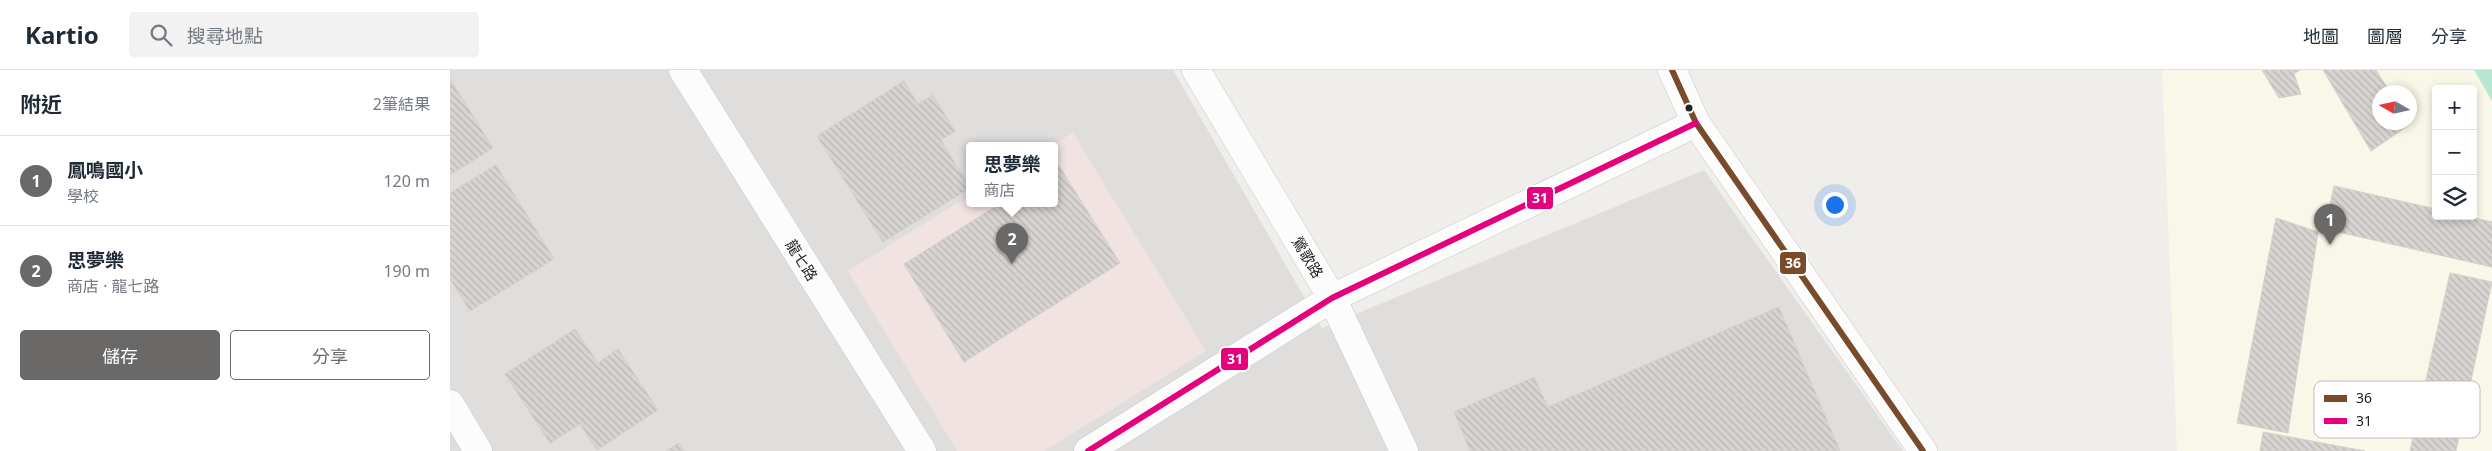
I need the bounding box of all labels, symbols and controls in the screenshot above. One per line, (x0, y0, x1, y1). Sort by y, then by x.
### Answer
search box (129, 12, 479, 57)
text: Kartio (25, 18, 99, 51)
icon: search (147, 21, 175, 49)
text: 搜尋地點 (187, 23, 263, 49)
text: 地圖 (2303, 24, 2339, 48)
text: 圖層 (2367, 24, 2403, 48)
text: 分享 (2431, 24, 2467, 48)
north arrow (2372, 85, 2417, 130)
map controls (2432, 85, 2477, 220)
button: + (2432, 85, 2477, 130)
text: 附近 (20, 90, 62, 118)
text: 2筆結果 (373, 93, 430, 115)
unlabelled marker (1684, 103, 1694, 113)
button: − (2432, 130, 2477, 175)
popup (966, 142, 1058, 207)
text: 思夢樂 (983, 151, 1041, 177)
text: 鳳鳴國小 (67, 157, 143, 183)
text: 1 (31, 170, 41, 192)
text: 120 m (383, 170, 430, 192)
button: layers (2432, 175, 2477, 220)
text: 商店 (983, 179, 1016, 201)
text: 學校 (67, 185, 99, 207)
line badge: 31 (1526, 186, 1554, 210)
text: 31 (1532, 188, 1548, 207)
your location (1822, 192, 1848, 218)
pin: 1 (2314, 204, 2346, 245)
pin: 2 (996, 223, 1028, 264)
street label: 鶯歌路 (1288, 233, 1328, 281)
street label: 龍七路 (782, 236, 822, 284)
text: 思夢樂 (67, 247, 124, 273)
line badge: 36 (1779, 251, 1807, 275)
text: 36 (1785, 253, 1801, 272)
text: 2 (31, 260, 41, 282)
text: 190 m (383, 260, 430, 282)
text: 商店 · 龍七路 (67, 275, 160, 297)
button: 儲存 (20, 330, 220, 380)
button: 分享 (230, 330, 430, 380)
line badge: 31 (1220, 347, 1249, 371)
text: 31 (1227, 349, 1243, 368)
legend (2314, 381, 2480, 438)
text: 36 (2356, 388, 2372, 407)
text: 31 (2356, 411, 2372, 430)

